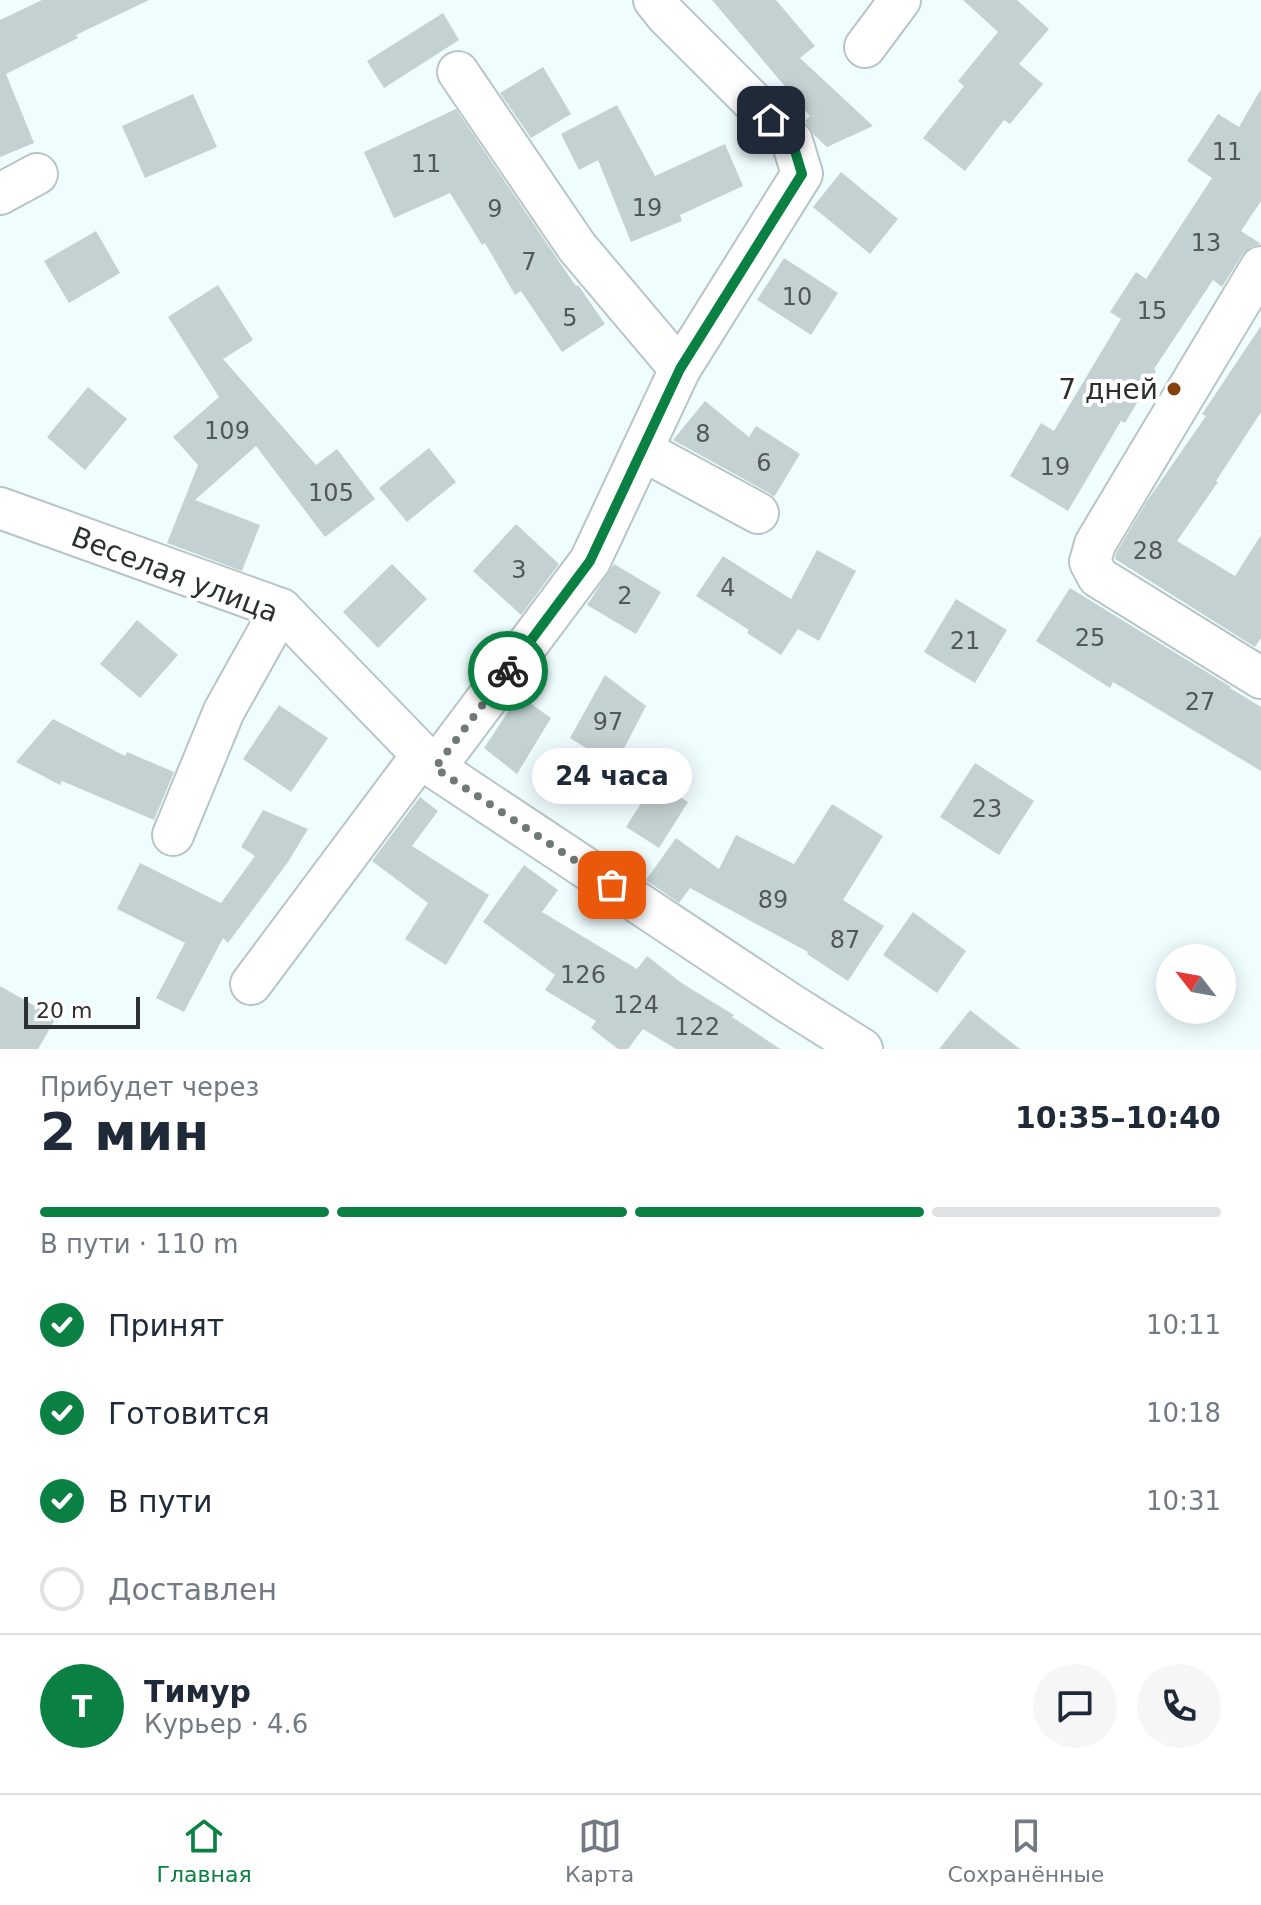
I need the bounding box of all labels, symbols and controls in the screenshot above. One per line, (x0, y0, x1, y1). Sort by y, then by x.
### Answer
pin (737, 86, 805, 154)
icon: home (749, 98, 793, 142)
house number: 11 (1212, 138, 1242, 166)
house number: 11 (411, 150, 441, 178)
house number: 19 (632, 194, 662, 222)
house number: 9 (487, 195, 503, 223)
house number: 13 (1191, 229, 1221, 257)
house number: 7 (521, 248, 537, 276)
house number: 10 (782, 283, 812, 311)
house number: 15 (1137, 297, 1167, 325)
house number: 5 (562, 304, 578, 332)
place label: 7 дней (1058, 373, 1158, 406)
marker: 7 дней (1165, 380, 1183, 398)
house number: 109 (204, 417, 250, 445)
house number: 8 (695, 420, 711, 448)
house number: 6 (756, 449, 772, 477)
house number: 19 (1040, 453, 1070, 481)
house number: 105 (308, 479, 354, 507)
street label: Веселая улица (67, 520, 283, 629)
house number: 28 (1133, 537, 1163, 565)
house number: 3 (511, 556, 527, 584)
house number: 4 (720, 574, 736, 602)
house number: 2 (617, 582, 633, 610)
house number: 25 (1075, 624, 1105, 652)
house number: 21 (950, 627, 980, 655)
courier (468, 631, 548, 711)
icon: bike (486, 649, 530, 693)
house number: 27 (1185, 688, 1215, 716)
house number: 97 (593, 708, 623, 736)
callout: 24 часа (532, 749, 692, 805)
text: 24 часа (555, 761, 669, 791)
house number: 23 (972, 795, 1002, 823)
pin (578, 851, 646, 919)
icon: bag (590, 863, 634, 907)
house number: 89 (758, 886, 788, 914)
house number: 87 (830, 926, 860, 954)
north arrow (1156, 944, 1236, 1024)
map controls (1156, 944, 1236, 1024)
house number: 126 (560, 961, 606, 989)
house number: 124 (613, 991, 659, 1019)
scale bar (24, 993, 140, 1029)
text: 20 m (36, 998, 92, 1023)
house number: 122 (674, 1013, 720, 1041)
text: Прибудет через (40, 1072, 259, 1102)
text: 10:35–10:40 (1015, 1100, 1221, 1135)
text: 2 мин (40, 1102, 209, 1162)
text: В пути · 110 m (40, 1229, 239, 1259)
icon: check (40, 1303, 84, 1347)
text: Принят (108, 1308, 224, 1343)
text: 10:11 (1146, 1310, 1221, 1340)
icon: check (40, 1391, 84, 1435)
text: Готовится (108, 1396, 270, 1431)
text: 10:18 (1146, 1398, 1221, 1428)
icon: check (40, 1479, 84, 1523)
text: В пути (108, 1484, 212, 1519)
text: 10:31 (1146, 1486, 1221, 1516)
text: Доставлен (108, 1572, 277, 1607)
button: chat (1033, 1664, 1117, 1748)
button: phone (1137, 1664, 1221, 1748)
text: Тимур (144, 1674, 251, 1709)
text: Т (72, 1689, 92, 1724)
text: Курьер · 4.6 (144, 1709, 308, 1739)
tab: Главная (157, 1814, 252, 1887)
tab: Карта (565, 1814, 634, 1887)
tab: Сохранённые (947, 1814, 1104, 1887)

